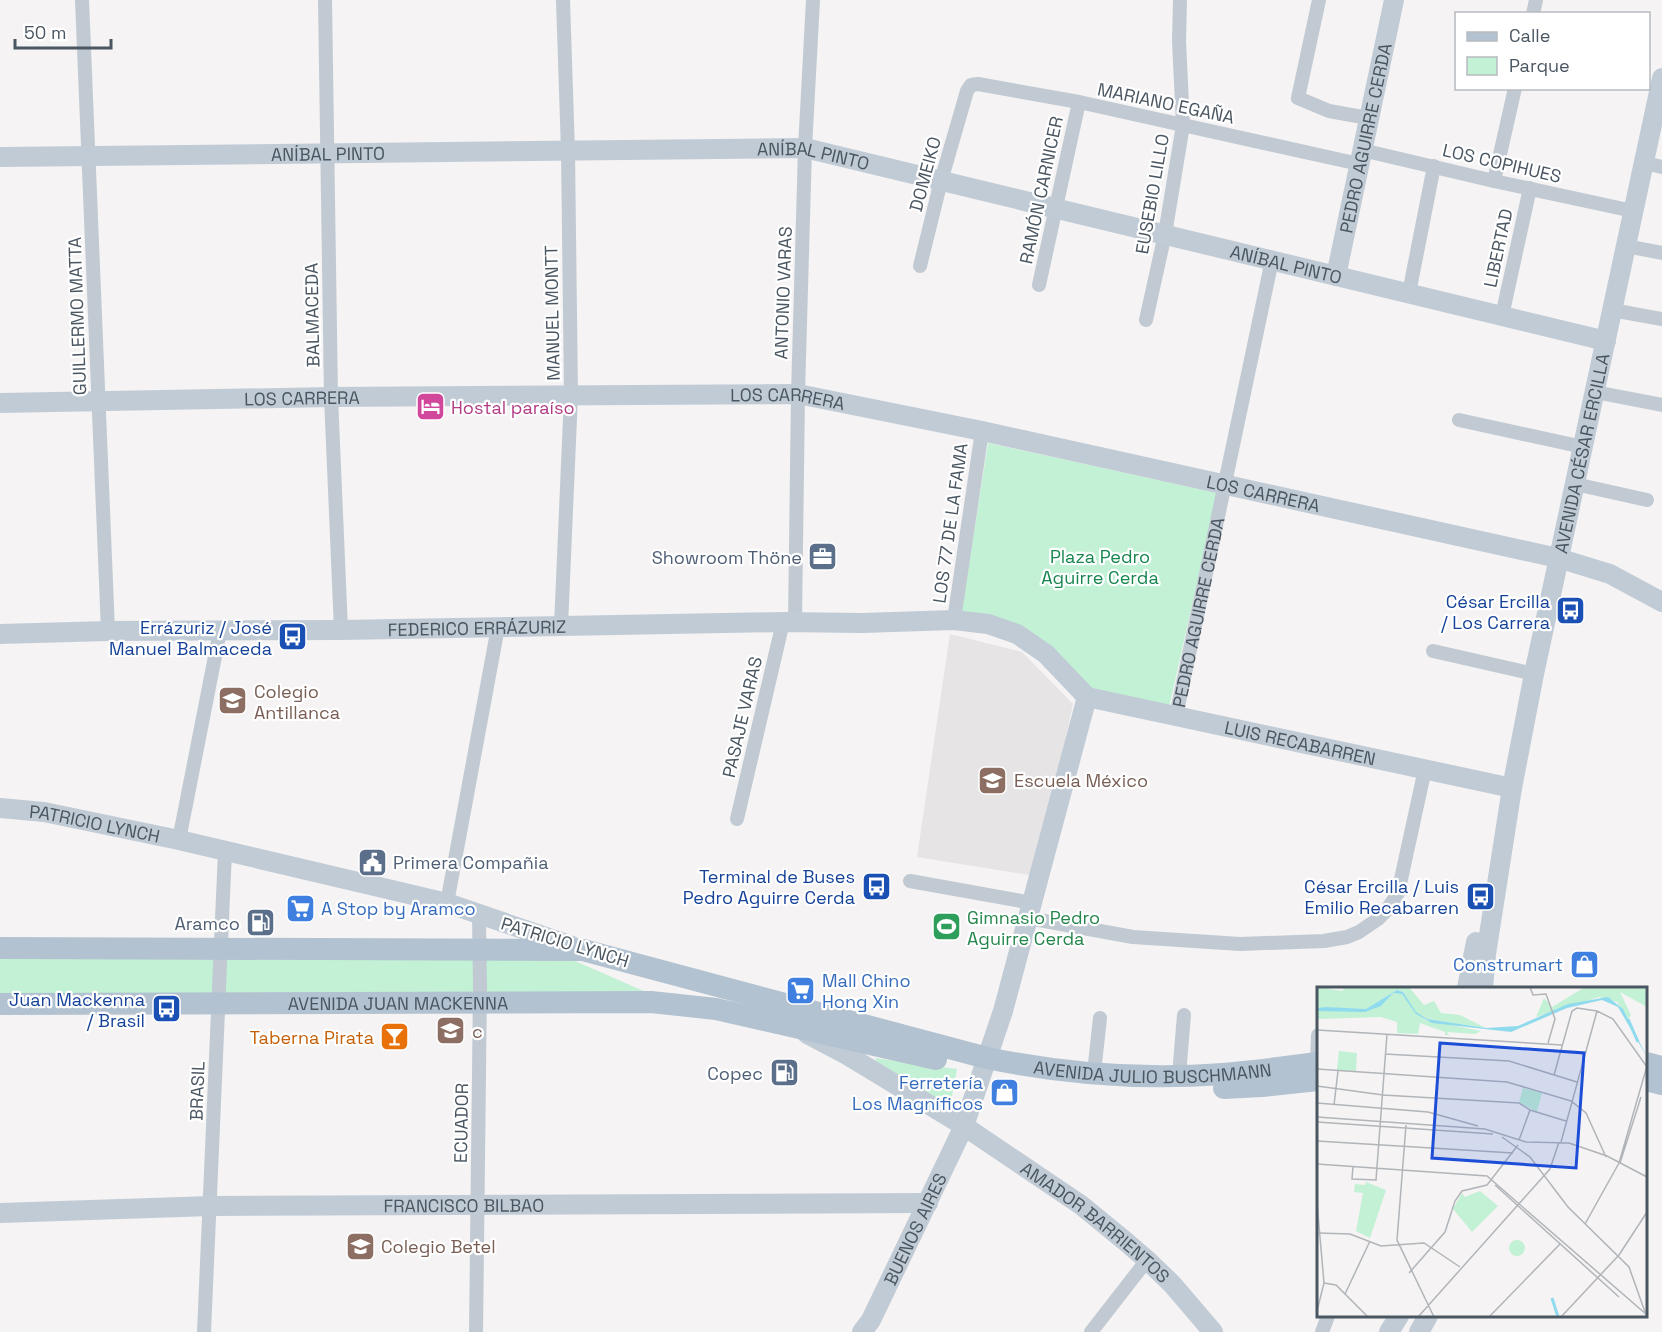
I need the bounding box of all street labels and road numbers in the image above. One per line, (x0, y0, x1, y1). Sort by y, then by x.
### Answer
street label: PEDRO AGUIRRE CERDA (1334, 41, 1396, 235)
street label: MARIANO EGAÑA (1095, 77, 1237, 129)
street label: RAMÓN CARNICER (1014, 114, 1068, 266)
street label: EUSEBIO LILLO (1130, 132, 1174, 256)
street label: DOMEIKO (904, 134, 946, 214)
street label: ANÍBAL PINTO (757, 136, 872, 175)
street label: LOS COPIHUES (1440, 138, 1564, 188)
street label: ANÍBAL PINTO (271, 141, 385, 165)
street label: LIBERTAD (1478, 207, 1518, 289)
street label: ANTONIO VARAS (769, 226, 797, 360)
street label: GUILLERMO MATTA (63, 236, 91, 396)
street label: ANÍBAL PINTO (1228, 239, 1344, 288)
street label: MANUEL MONTT (539, 245, 565, 381)
street label: BALMACEDA (300, 263, 324, 367)
street label: AVENIDA CÉSAR ERCILLA (1549, 351, 1614, 555)
street label: LOS CARRERA (730, 382, 847, 415)
street label: LOS CARRERA (244, 385, 360, 410)
street label: LOS 77 DE LA FAMA (927, 441, 973, 605)
street label: LOS CARRERA (1205, 469, 1322, 517)
street label: PEDRO AGUIRRE CERDA (1167, 515, 1229, 709)
street label: FEDERICO ERRÁZURIZ (387, 614, 566, 641)
street label: PASAJE VARAS (717, 654, 767, 780)
street label: LUIS RECABARREN (1223, 715, 1378, 770)
street label: PATRICIO LYNCH (28, 799, 162, 847)
street label: PATRICIO LYNCH (498, 912, 632, 972)
street label: AVENIDA JUAN MACKENNA (288, 991, 508, 1015)
street label: AVENIDA JULIO BUSCHMANN (1032, 1055, 1273, 1088)
street label: BRASIL (184, 1061, 210, 1121)
street label: ECUADOR (449, 1083, 473, 1163)
street label: AMADOR BARRIENTOS (1016, 1156, 1175, 1288)
street label: BUENOS AIRES (878, 1169, 951, 1289)
street label: FRANCISCO BILBAO (383, 1193, 544, 1217)

